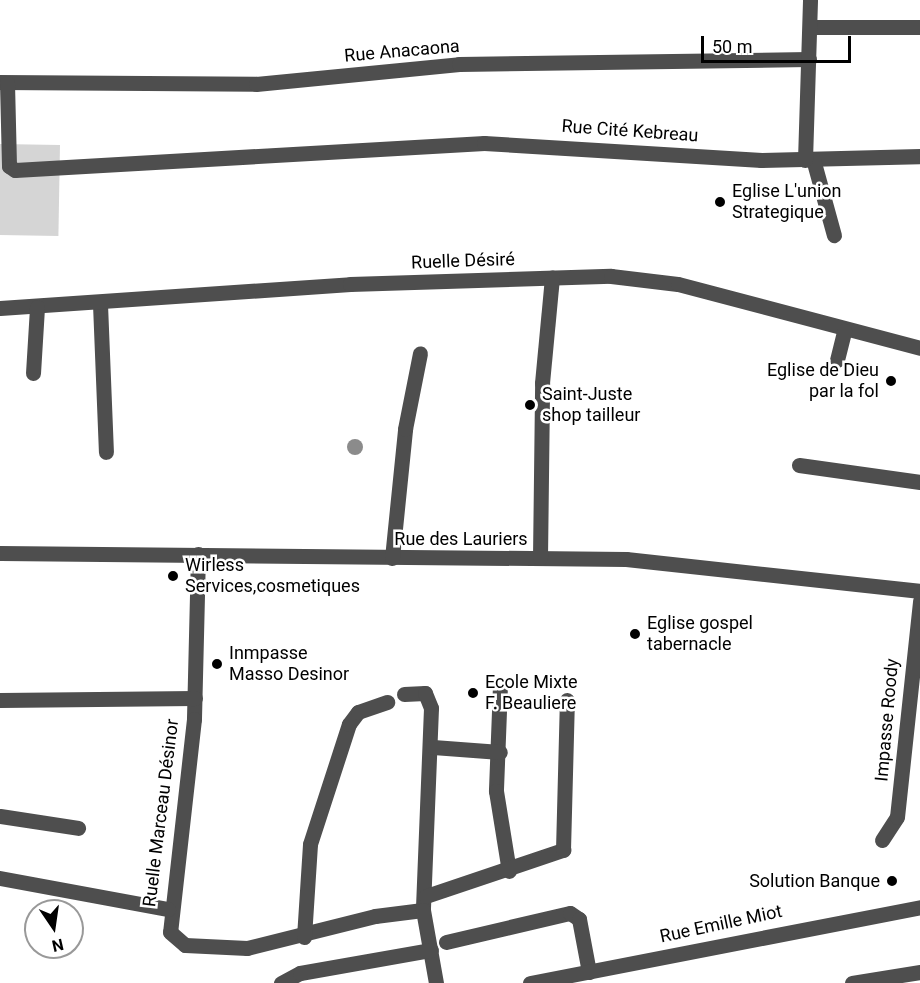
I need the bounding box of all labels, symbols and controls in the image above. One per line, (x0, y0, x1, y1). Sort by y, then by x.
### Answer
scale bar (704, 24, 854, 62)
street label: Rue Anacaona (343, 35, 461, 67)
text: 50 m (712, 36, 752, 57)
street label: Rue Cité Kebreau (561, 115, 699, 147)
place label: Eglise L'union Strategique (732, 181, 842, 224)
marker: Eglise L'union Strategique (713, 195, 727, 209)
street label: Ruelle Désiré (411, 248, 515, 274)
place label: Eglise de Dieu par la fol (767, 360, 879, 403)
marker: Eglise de Dieu par la fol (884, 374, 898, 388)
place label: Saint-Juste shop tailleur (542, 384, 640, 426)
marker: Saint-Juste shop tailleur (523, 398, 537, 412)
street label: Rue des Lauriers (394, 528, 528, 550)
place label: Wirless Services,cosmetiques (185, 555, 360, 598)
marker: Wirless Services,cosmetiques (166, 569, 180, 583)
place label: Eglise gospel tabernacle (647, 613, 753, 656)
marker: Eglise gospel tabernacle (628, 627, 642, 641)
place label: Inmpasse Masso Desinor (229, 643, 349, 686)
marker: Inmpasse Masso Desinor (210, 657, 224, 671)
street label: Impasse Roody (871, 658, 903, 782)
place label: Ecole Mixte F. Beauliere (485, 672, 578, 714)
marker: Ecole Mixte F. Beauliere (466, 686, 480, 700)
street label: Ruelle Marceau Désinor (139, 718, 183, 908)
place label: Solution Banque (749, 870, 880, 892)
marker: Solution Banque (885, 874, 899, 888)
north arrow (24, 899, 84, 959)
street label: Rue Emille Miot (658, 901, 784, 947)
text: N (50, 935, 65, 956)

